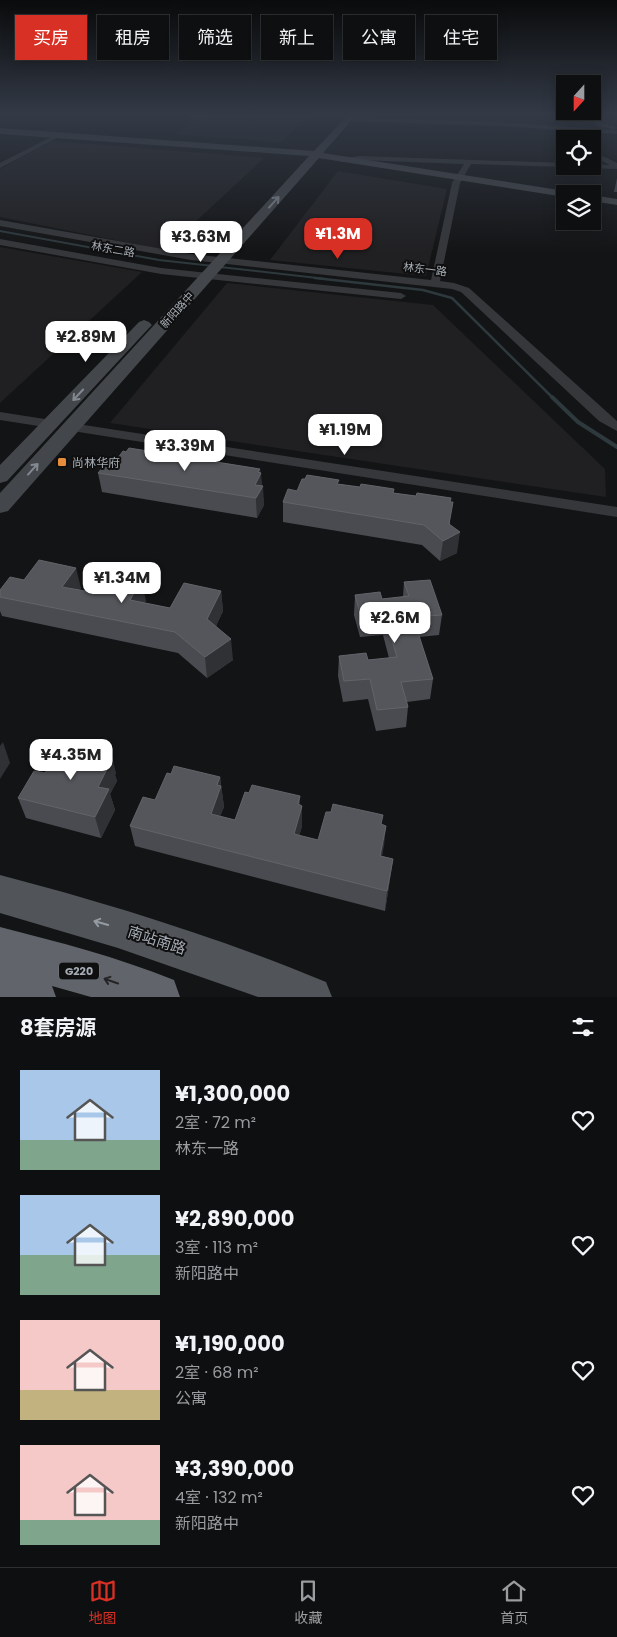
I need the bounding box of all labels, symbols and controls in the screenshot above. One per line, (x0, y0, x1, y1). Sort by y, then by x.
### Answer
chip: 买房 (15, 15, 87, 60)
chip: 租房 (97, 15, 169, 60)
chip: 筛选 (179, 15, 251, 60)
chip: 新上 (261, 15, 333, 60)
chip: 公寓 (343, 15, 415, 60)
chip: 住宅 (425, 15, 497, 60)
north arrow (556, 75, 601, 120)
map controls (556, 75, 601, 230)
button: locate (556, 130, 601, 175)
button: layers (556, 185, 601, 230)
one-way arrow (268, 196, 280, 209)
pin: ¥1.3M (303, 218, 373, 260)
pin: ¥3.63M (160, 220, 242, 263)
text: ¥1.3M (315, 222, 361, 245)
text: ¥3.63M (171, 225, 231, 248)
street label: 林东二路 (90, 237, 136, 261)
street label: 林东一路 (402, 258, 448, 280)
street label: 新阳路中 (156, 288, 198, 332)
pin: ¥2.89M (45, 320, 127, 363)
text: ¥2.89M (56, 325, 116, 348)
one-way arrow (72, 389, 84, 401)
pin: ¥1.19M (304, 414, 386, 456)
text: ¥1.19M (319, 418, 371, 441)
pin: ¥3.39M (144, 430, 226, 472)
text: ¥3.39M (155, 434, 215, 457)
place label: 尚林华府 (72, 454, 120, 471)
marker: 尚林华府 (56, 456, 68, 468)
one-way arrow (27, 463, 39, 476)
pin: ¥1.34M (81, 562, 163, 604)
text: ¥1.34M (94, 566, 150, 589)
pin: ¥2.6M (360, 602, 430, 644)
text: ¥2.6M (370, 606, 420, 629)
pin: ¥4.35M (30, 738, 112, 781)
text: ¥4.35M (41, 743, 101, 766)
one-way arrow (93, 917, 109, 927)
street label: 南站南路 (125, 921, 189, 959)
road number: G220 (59, 962, 99, 979)
one-way arrow (104, 976, 119, 985)
text: 8套房源 (20, 1013, 97, 1042)
icon: filters (569, 1013, 597, 1041)
text: ¥1,300,000 (175, 1079, 290, 1108)
icon: home (60, 1090, 120, 1150)
icon: heart (569, 1106, 597, 1134)
text: 2室 · 72 m² (175, 1111, 256, 1134)
text: 林东一路 (175, 1137, 239, 1160)
text: ¥2,890,000 (175, 1204, 294, 1233)
icon: home (60, 1215, 120, 1275)
icon: heart (569, 1231, 597, 1259)
text: 3室 · 113 m² (175, 1236, 258, 1259)
text: 新阳路中 (175, 1262, 239, 1285)
text: ¥1,190,000 (175, 1329, 285, 1358)
icon: home (60, 1340, 120, 1400)
icon: heart (569, 1356, 597, 1384)
text: 2室 · 68 m² (175, 1361, 258, 1384)
text: 公寓 (175, 1387, 207, 1410)
text: ¥3,390,000 (175, 1454, 294, 1483)
icon: home (60, 1465, 120, 1525)
icon: heart (569, 1481, 597, 1509)
text: 4室 · 132 m² (175, 1486, 263, 1509)
text: 新阳路中 (175, 1512, 239, 1535)
tab: 地图 (89, 1577, 117, 1629)
tab: 收藏 (294, 1577, 322, 1629)
tab: 首页 (500, 1577, 528, 1629)

